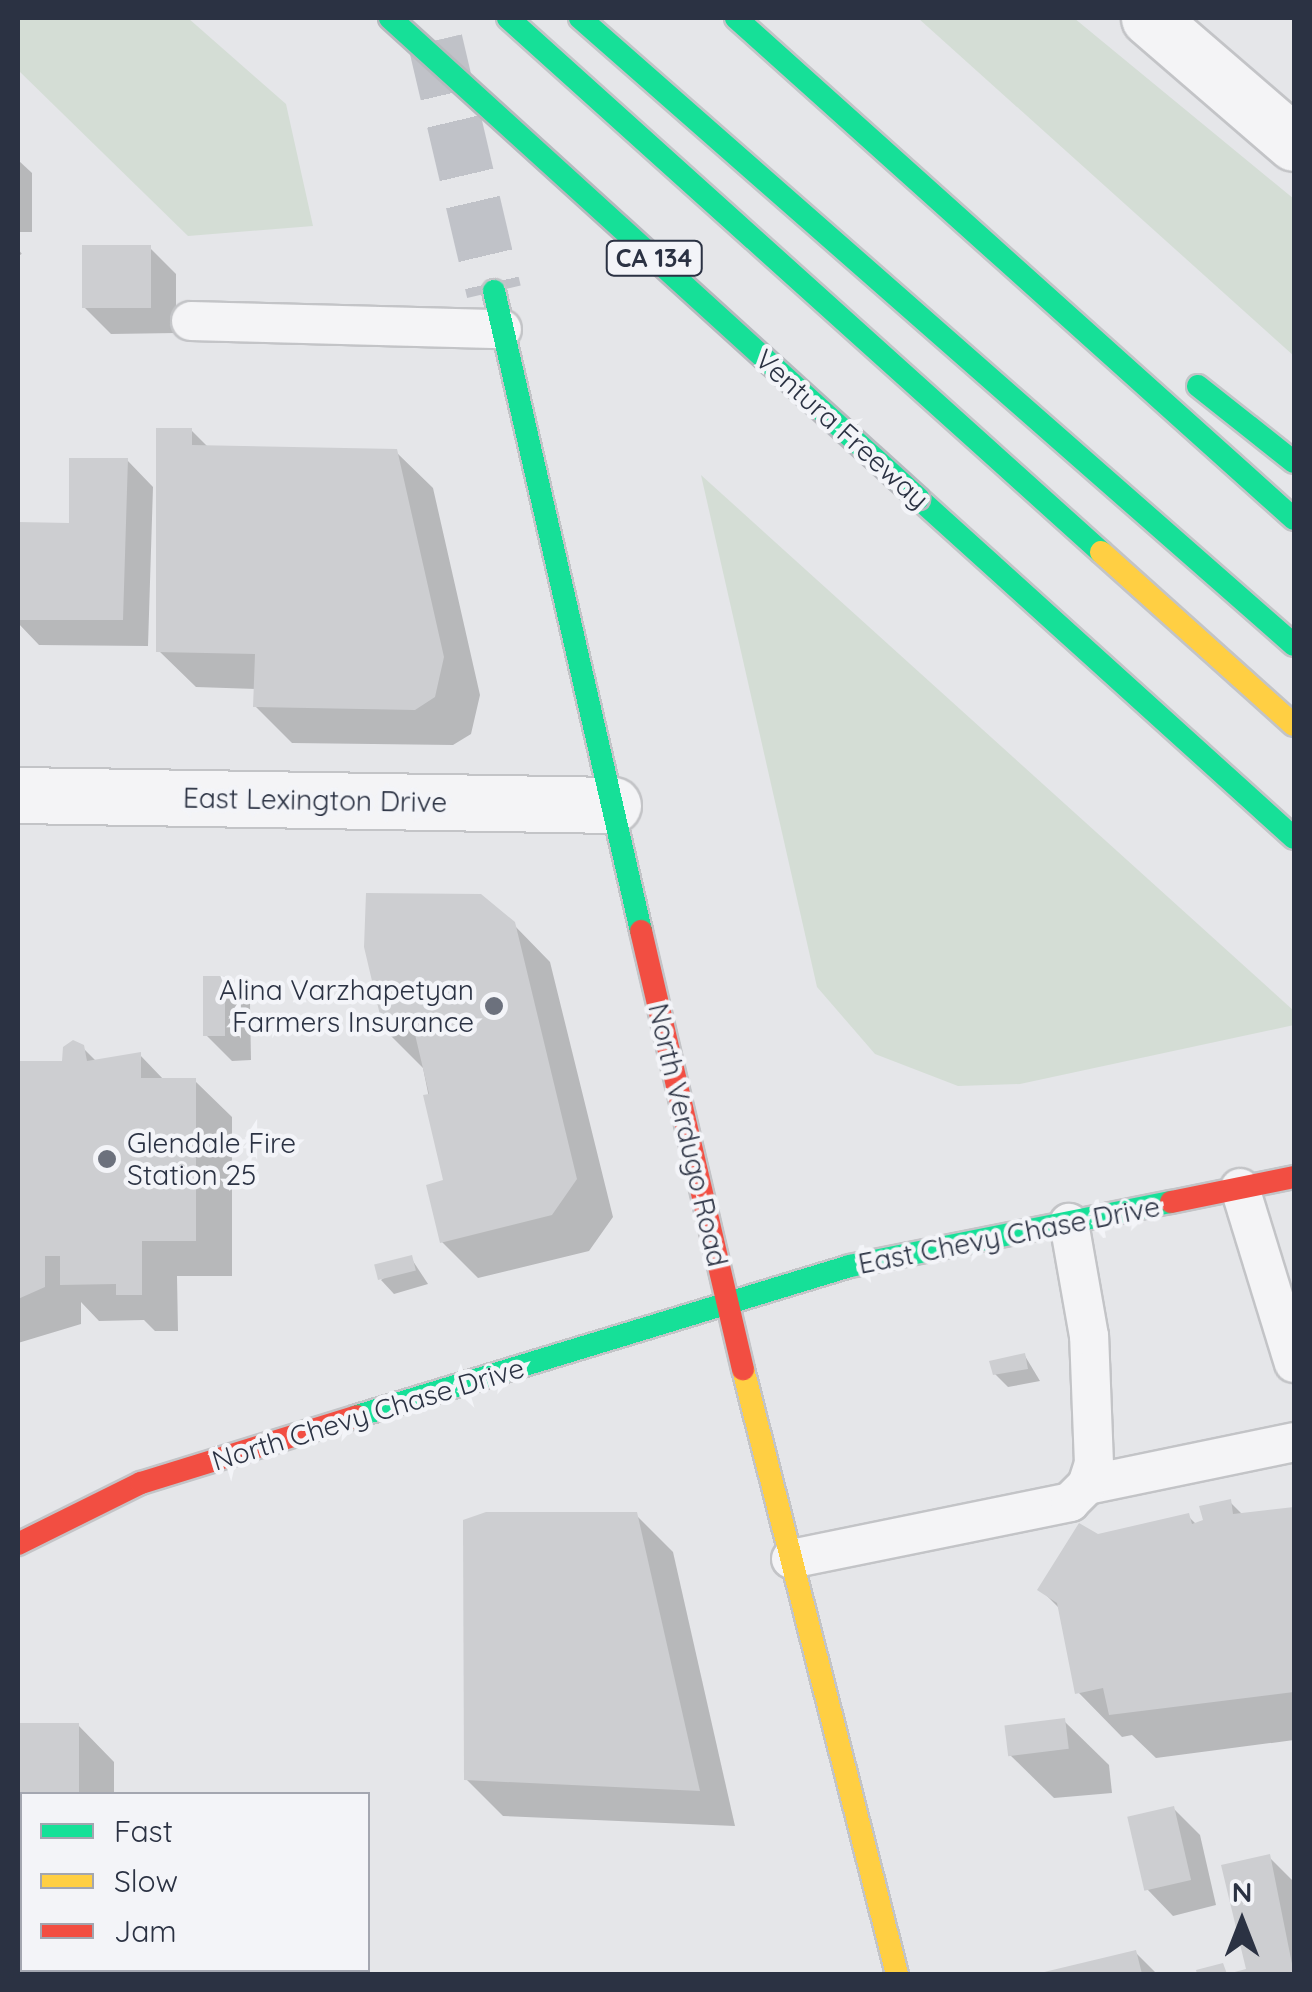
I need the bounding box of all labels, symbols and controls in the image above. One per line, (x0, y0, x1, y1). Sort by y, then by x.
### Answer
road number: CA 134 (604, 238, 704, 278)
street label: Ventura Freeway (748, 342, 936, 516)
street label: East Lexington Drive (183, 781, 447, 819)
place label: Alina Varzhapetyan Farmers Insurance (219, 973, 474, 1039)
marker: Alina Varzhapetyan Farmers Insurance (483, 995, 505, 1017)
street label: North Verdugo Road (641, 1000, 735, 1270)
place label: Glendale Fire Station 25 (127, 1126, 296, 1192)
marker: Glendale Fire Station 25 (96, 1148, 118, 1170)
street label: East Chevy Chase Drive (855, 1189, 1163, 1281)
street label: North Chevy Chase Drive (208, 1350, 528, 1478)
legend (20, 1792, 370, 1972)
text: Fast (114, 1812, 173, 1850)
text: Slow (114, 1862, 178, 1900)
north arrow (1192, 1872, 1292, 1972)
text: N (1232, 1874, 1252, 1909)
text: Jam (114, 1912, 177, 1950)

